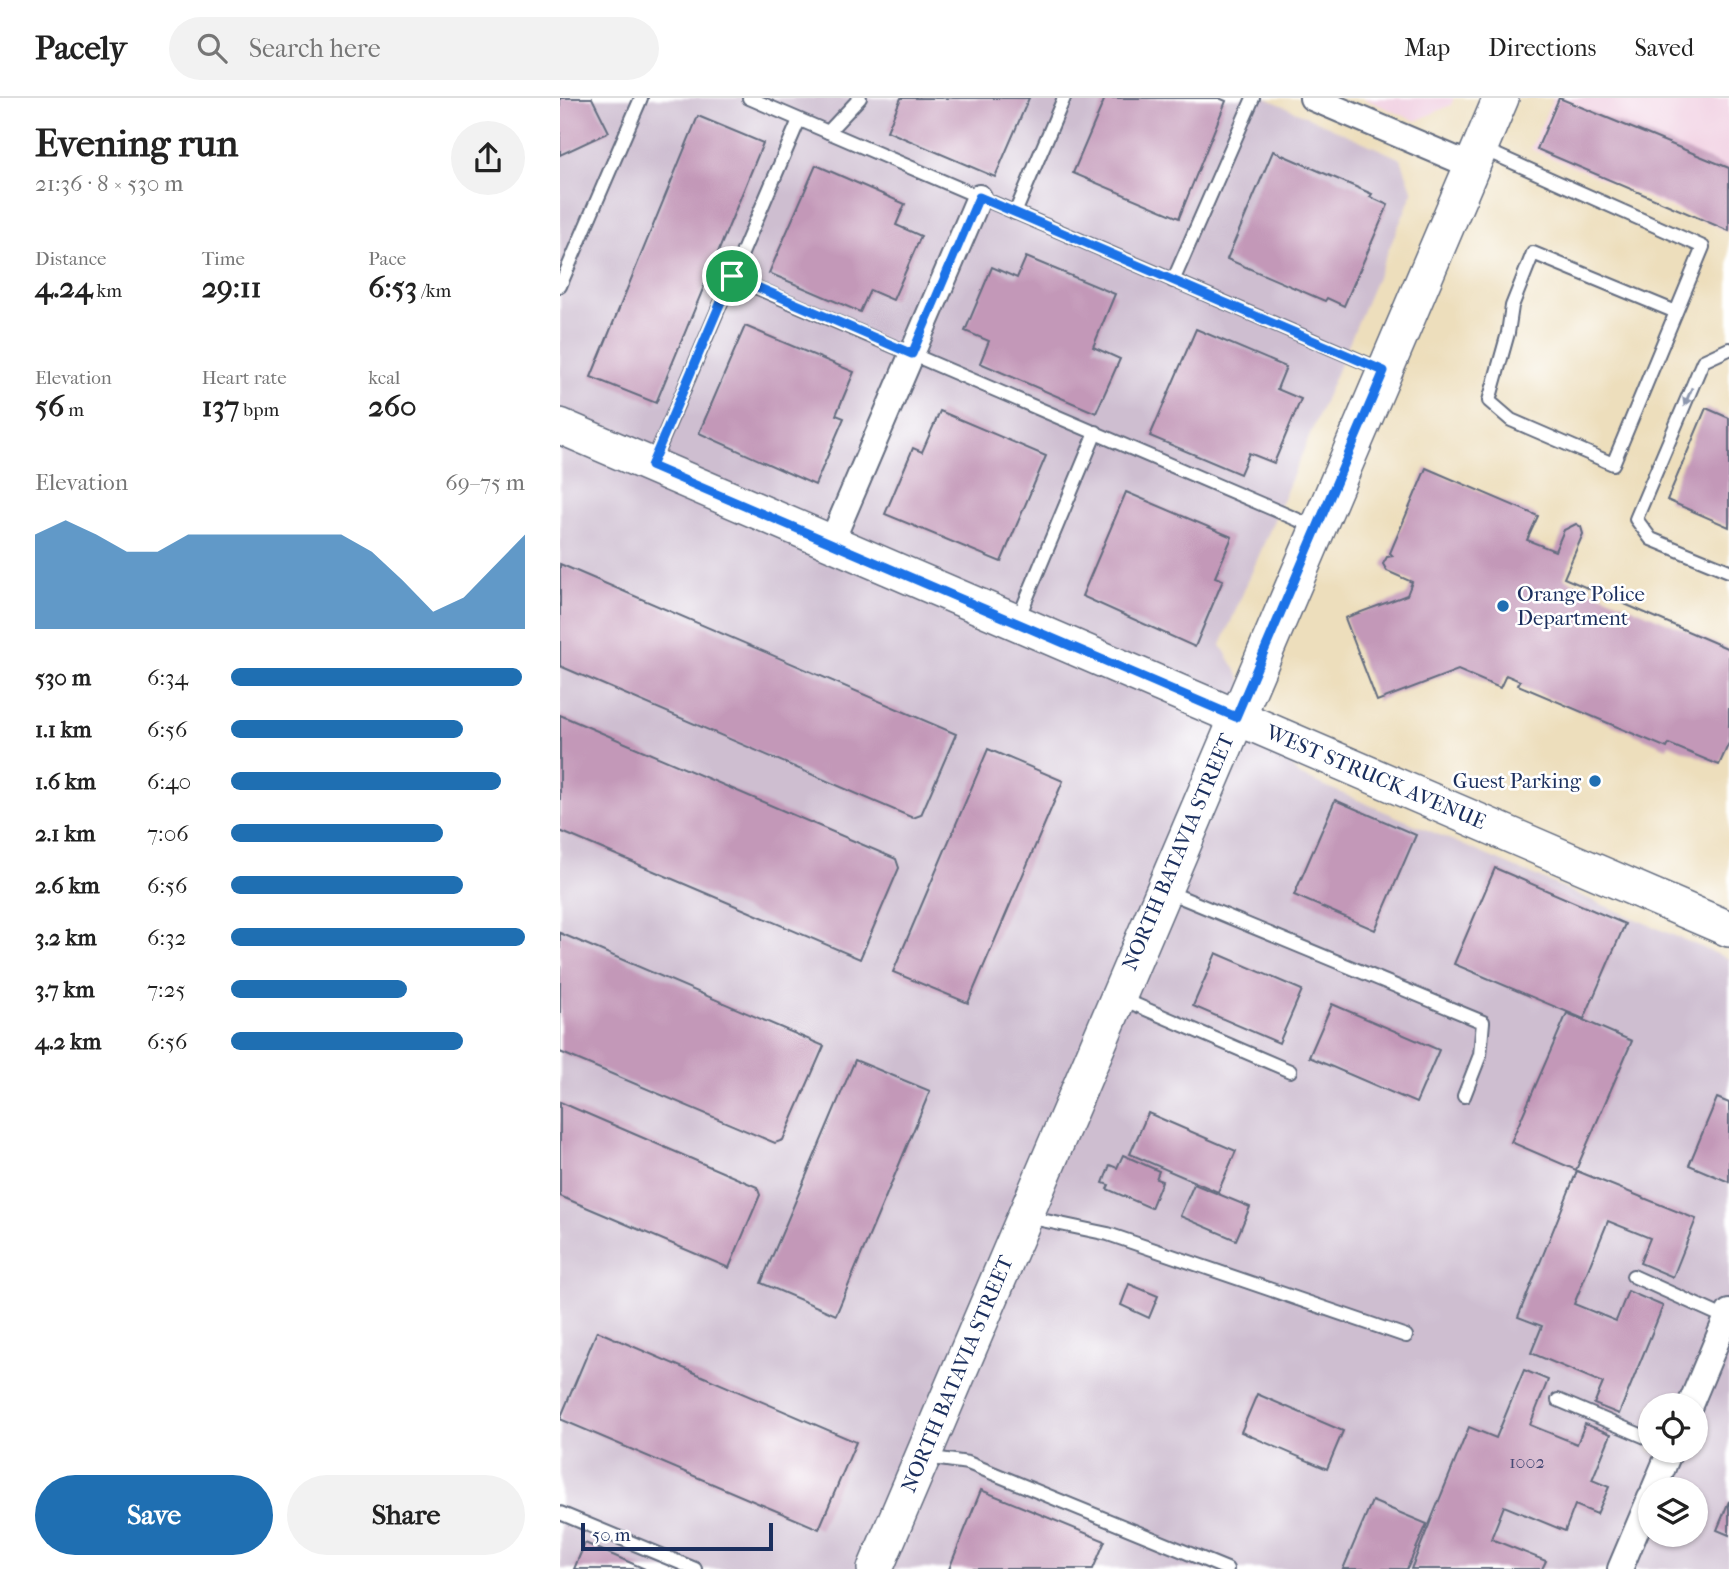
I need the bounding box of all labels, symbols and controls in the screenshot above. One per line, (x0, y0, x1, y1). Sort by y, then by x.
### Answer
search box (169, 17, 659, 80)
text: Pacely (35, 29, 127, 68)
icon: search (193, 29, 231, 67)
text: Search here (249, 33, 381, 64)
text: Map (1404, 34, 1450, 62)
text: Directions (1488, 34, 1596, 62)
text: Saved (1634, 34, 1694, 62)
text: Evening run (35, 121, 238, 166)
button: share (451, 121, 525, 195)
text: 21:36 · 8 × 530 m (35, 170, 183, 197)
pin (702, 246, 762, 306)
text: Distance (35, 248, 106, 270)
text: Time (202, 248, 245, 270)
text: Pace (368, 248, 406, 270)
icon: arrive (713, 257, 751, 295)
text: 4.24 (35, 270, 92, 305)
text: 29:11 (202, 270, 262, 305)
text: 6:53 (368, 270, 417, 305)
text: km (92, 280, 122, 302)
text: /km (417, 280, 451, 302)
text: Elevation (35, 367, 112, 389)
text: Heart rate (202, 367, 287, 389)
text: kcal (368, 367, 400, 389)
one-way arrow (1682, 387, 1693, 408)
text: 56 (35, 389, 64, 424)
text: 137 (202, 389, 239, 424)
text: 260 (368, 389, 417, 424)
text: m (64, 399, 84, 421)
text: bpm (239, 399, 279, 421)
text: Elevation (35, 469, 128, 496)
text: 69–75 m (445, 469, 525, 496)
place label: Orange Police Department (1517, 582, 1645, 630)
marker: Orange Police Department (1495, 598, 1511, 614)
text: 530 m (35, 664, 91, 691)
text: 6:34 (147, 664, 188, 691)
text: 1.1 km (35, 716, 92, 743)
text: 6:56 (147, 716, 187, 743)
street label: WEST STRUCK AVENUE (1262, 719, 1490, 834)
street label: NORTH BATAVIA STREET (1117, 729, 1239, 974)
text: 1.6 km (35, 768, 96, 795)
text: 6:40 (147, 768, 191, 795)
place label: Guest Parking (1453, 769, 1582, 793)
marker: Guest Parking (1587, 773, 1603, 789)
text: 2.1 km (35, 820, 95, 847)
text: 7:06 (147, 820, 189, 847)
text: 2.6 km (35, 872, 100, 899)
text: 6:56 (147, 872, 187, 899)
text: 3.2 km (35, 924, 97, 951)
text: 6:32 (147, 924, 186, 951)
text: 3.7 km (35, 976, 95, 1003)
text: 7:25 (147, 976, 185, 1003)
text: 4.2 km (35, 1028, 101, 1055)
text: 6:56 (147, 1028, 187, 1055)
street label: NORTH BATAVIA STREET (896, 1251, 1018, 1496)
map controls (1638, 1393, 1708, 1547)
button: locate (1638, 1393, 1708, 1463)
house number: 1002 (1509, 1452, 1545, 1473)
button: Save (35, 1475, 273, 1555)
button: Share (287, 1475, 525, 1555)
button: layers (1638, 1477, 1708, 1547)
scale bar (581, 1520, 774, 1552)
text: 50 m (592, 1524, 631, 1546)

